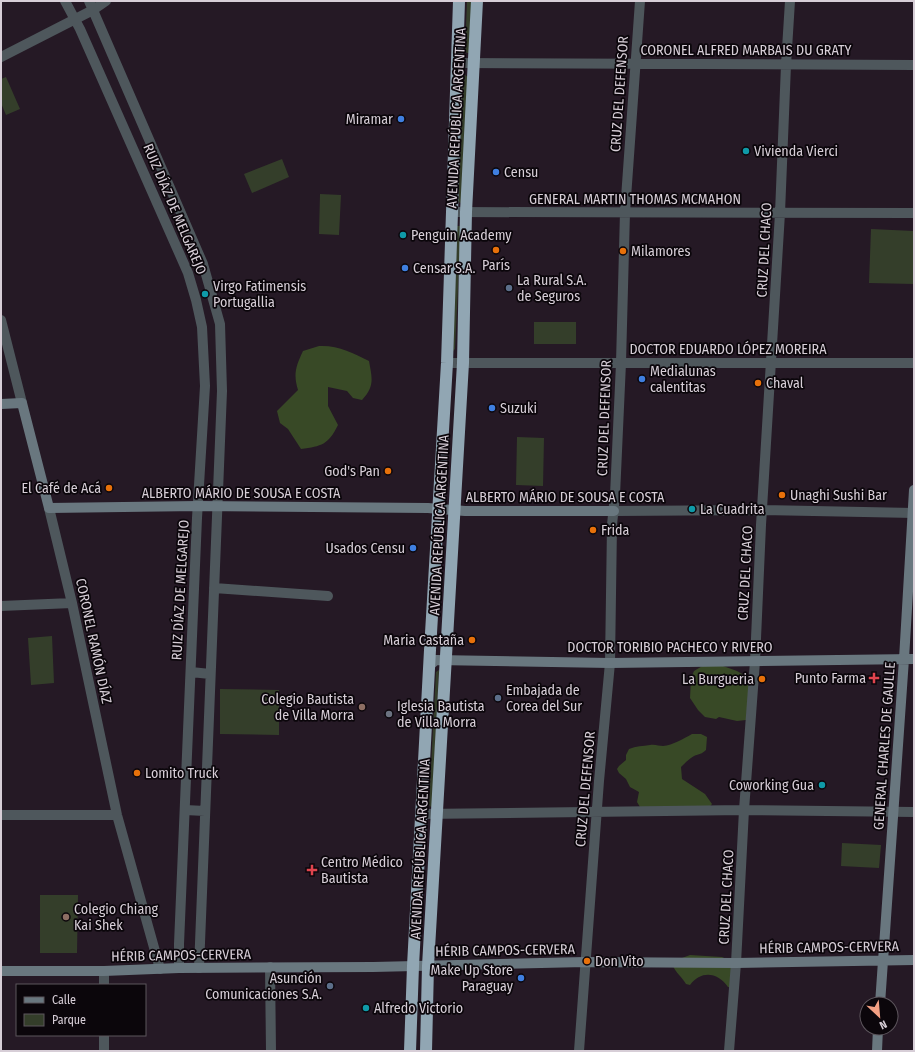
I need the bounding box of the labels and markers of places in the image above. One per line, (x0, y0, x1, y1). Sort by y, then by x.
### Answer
place label: Miramar (346, 111, 393, 128)
marker: Miramar (396, 114, 406, 124)
place label: Vivienda Vierci (754, 143, 838, 160)
marker: Vivienda Vierci (741, 146, 751, 156)
place label: Censu (504, 164, 538, 181)
marker: Censu (491, 167, 501, 177)
place label: Penguin Academy (411, 227, 512, 244)
marker: Penguin Academy (398, 230, 408, 240)
place label: Milamores (631, 243, 691, 260)
marker: París (491, 245, 501, 255)
marker: Milamores (618, 246, 628, 256)
place label: París (482, 257, 510, 274)
place label: Censar S.A. (413, 260, 475, 277)
marker: Censar S.A. (400, 263, 410, 273)
place label: La Rural S.A. de Seguros (517, 272, 587, 305)
place label: Virgo Fatimensis Portugallia (213, 278, 306, 311)
marker: La Rural S.A. de Seguros (504, 283, 514, 293)
marker: Virgo Fatimensis Portugallia (200, 289, 210, 299)
place label: Medialunas calentitas (650, 363, 716, 396)
marker: Medialunas calentitas (637, 374, 647, 384)
place label: Chaval (766, 375, 804, 392)
marker: Chaval (753, 378, 763, 388)
place label: Suzuki (500, 400, 537, 417)
marker: Suzuki (487, 403, 497, 413)
place label: God's Pan (324, 463, 380, 480)
marker: God's Pan (383, 466, 393, 476)
place label: El Café de Acá (22, 480, 101, 497)
marker: El Café de Acá (104, 483, 114, 493)
place label: Unaghi Sushi Bar (790, 487, 887, 504)
marker: Unaghi Sushi Bar (777, 490, 787, 500)
place label: La Cuadrita (700, 501, 765, 518)
marker: La Cuadrita (687, 504, 697, 514)
place label: Frida (601, 522, 630, 539)
marker: Frida (588, 525, 598, 535)
place label: Usados Censu (326, 540, 405, 557)
marker: Usados Censu (408, 543, 418, 553)
place label: Maria Castaña (383, 632, 464, 649)
marker: Maria Castaña (467, 635, 477, 645)
place label: Punto Farma (795, 670, 866, 687)
place label: La Burgueria (682, 671, 754, 688)
marker: Punto Farma (869, 673, 879, 683)
marker: La Burgueria (757, 674, 767, 684)
place label: Embajada de Corea del Sur (506, 682, 582, 715)
place label: Colegio Bautista de Villa Morra (261, 691, 354, 724)
marker: Embajada de Corea del Sur (493, 693, 503, 703)
place label: Iglesia Bautista de Villa Morra (397, 698, 485, 731)
marker: Colegio Bautista de Villa Morra (357, 702, 367, 712)
marker: Iglesia Bautista de Villa Morra (384, 709, 394, 719)
place label: Lomito Truck (145, 765, 219, 782)
marker: Lomito Truck (132, 768, 142, 778)
place label: Coworking Gua (729, 777, 814, 794)
marker: Coworking Gua (817, 780, 827, 790)
place label: Centro Médico Bautista (321, 854, 403, 887)
marker: Centro Médico Bautista (306, 864, 318, 876)
place label: Colegio Chiang Kai Shek (74, 901, 159, 934)
marker: Colegio Chiang Kai Shek (61, 912, 71, 922)
place label: Don Vito (595, 953, 644, 970)
marker: Don Vito (582, 956, 592, 966)
place label: Make Up Store Paraguay (431, 962, 514, 995)
place label: Asunción Comunicaciones S.A. (205, 970, 322, 1003)
marker: Make Up Store Paraguay (516, 973, 526, 983)
marker: Asunción Comunicaciones S.A. (325, 981, 335, 991)
place label: Alfredo Victorio (374, 1000, 463, 1017)
marker: Alfredo Victorio (361, 1003, 371, 1013)

